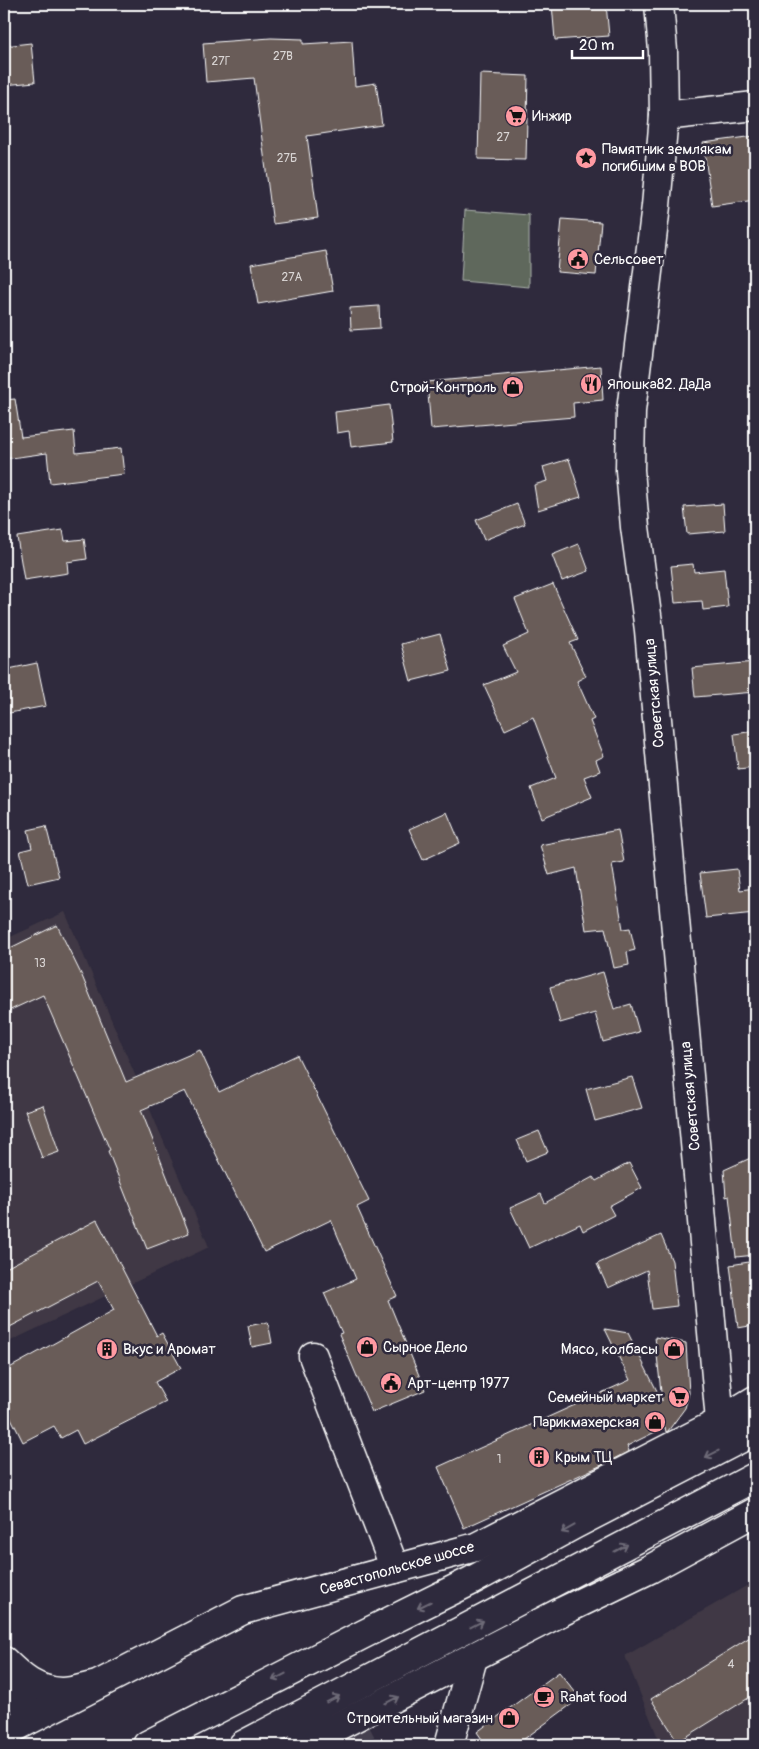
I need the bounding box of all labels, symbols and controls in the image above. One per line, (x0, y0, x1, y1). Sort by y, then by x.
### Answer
scale bar (572, 28, 643, 60)
text: 20 m (579, 36, 614, 55)
house number: 27В (273, 49, 293, 64)
house number: 27Г (212, 54, 231, 69)
supermarket icon: Инжир (504, 104, 528, 128)
place label: Инжир (532, 107, 572, 126)
house number: 27 (496, 130, 510, 145)
place label: Памятник землякам погибшим в ВОВ (602, 140, 732, 176)
place icon: Памятник землякам погибшим в ВОВ (574, 146, 598, 170)
house number: 27Б (277, 151, 297, 166)
public building icon: Сельсовет (566, 247, 590, 271)
place label: Сельсовет (594, 250, 664, 269)
house number: 27А (282, 270, 303, 285)
restaurant icon: Япошка82. ДаДа (579, 372, 603, 396)
shop icon: Строй-Контроль (501, 375, 525, 399)
place label: Япошка82. ДаДа (607, 375, 711, 394)
place label: Строй-Контроль (390, 378, 497, 397)
street label: Советская улица (640, 638, 669, 748)
house number: 13 (34, 956, 46, 971)
street label: Советская улица (676, 1041, 705, 1151)
shop icon: Сырное Дело (355, 1335, 379, 1359)
building icon: Вкус и Аромат (95, 1337, 119, 1361)
shop icon: Мясо, колбасы (662, 1337, 686, 1361)
place label: Сырное Дело (383, 1338, 468, 1357)
place label: Вкус и Аромат (123, 1340, 216, 1359)
place label: Мясо, колбасы (561, 1340, 658, 1359)
public building icon: Арт-центр 1977 (379, 1371, 403, 1395)
place label: Арт-центр 1977 (407, 1374, 509, 1393)
supermarket icon: Семейный маркет (667, 1385, 691, 1409)
place label: Семейный маркет (548, 1388, 663, 1407)
shop icon: Парикмахерская (643, 1410, 667, 1434)
place label: Парикмахерская (533, 1413, 639, 1432)
building icon: Крым ТЦ (527, 1445, 551, 1469)
place label: Крым ТЦ (555, 1448, 613, 1467)
one-way arrow (705, 1450, 720, 1459)
house number: 1 (497, 1452, 501, 1467)
one-way arrow (561, 1524, 575, 1534)
street label: Севастопольское шоссе (318, 1537, 477, 1600)
one-way arrow (613, 1543, 628, 1552)
one-way arrow (417, 1600, 432, 1610)
one-way arrow (470, 1619, 485, 1629)
house number: 4 (728, 1657, 735, 1672)
one-way arrow (272, 1673, 287, 1682)
cafe icon: Rahat food (532, 1685, 556, 1709)
place label: Rahat food (560, 1688, 627, 1707)
one-way arrow (325, 1694, 340, 1703)
one-way arrow (384, 1695, 399, 1705)
shop icon: Строительный магазин (497, 1706, 521, 1730)
place label: Строительный магазин (347, 1709, 493, 1728)

